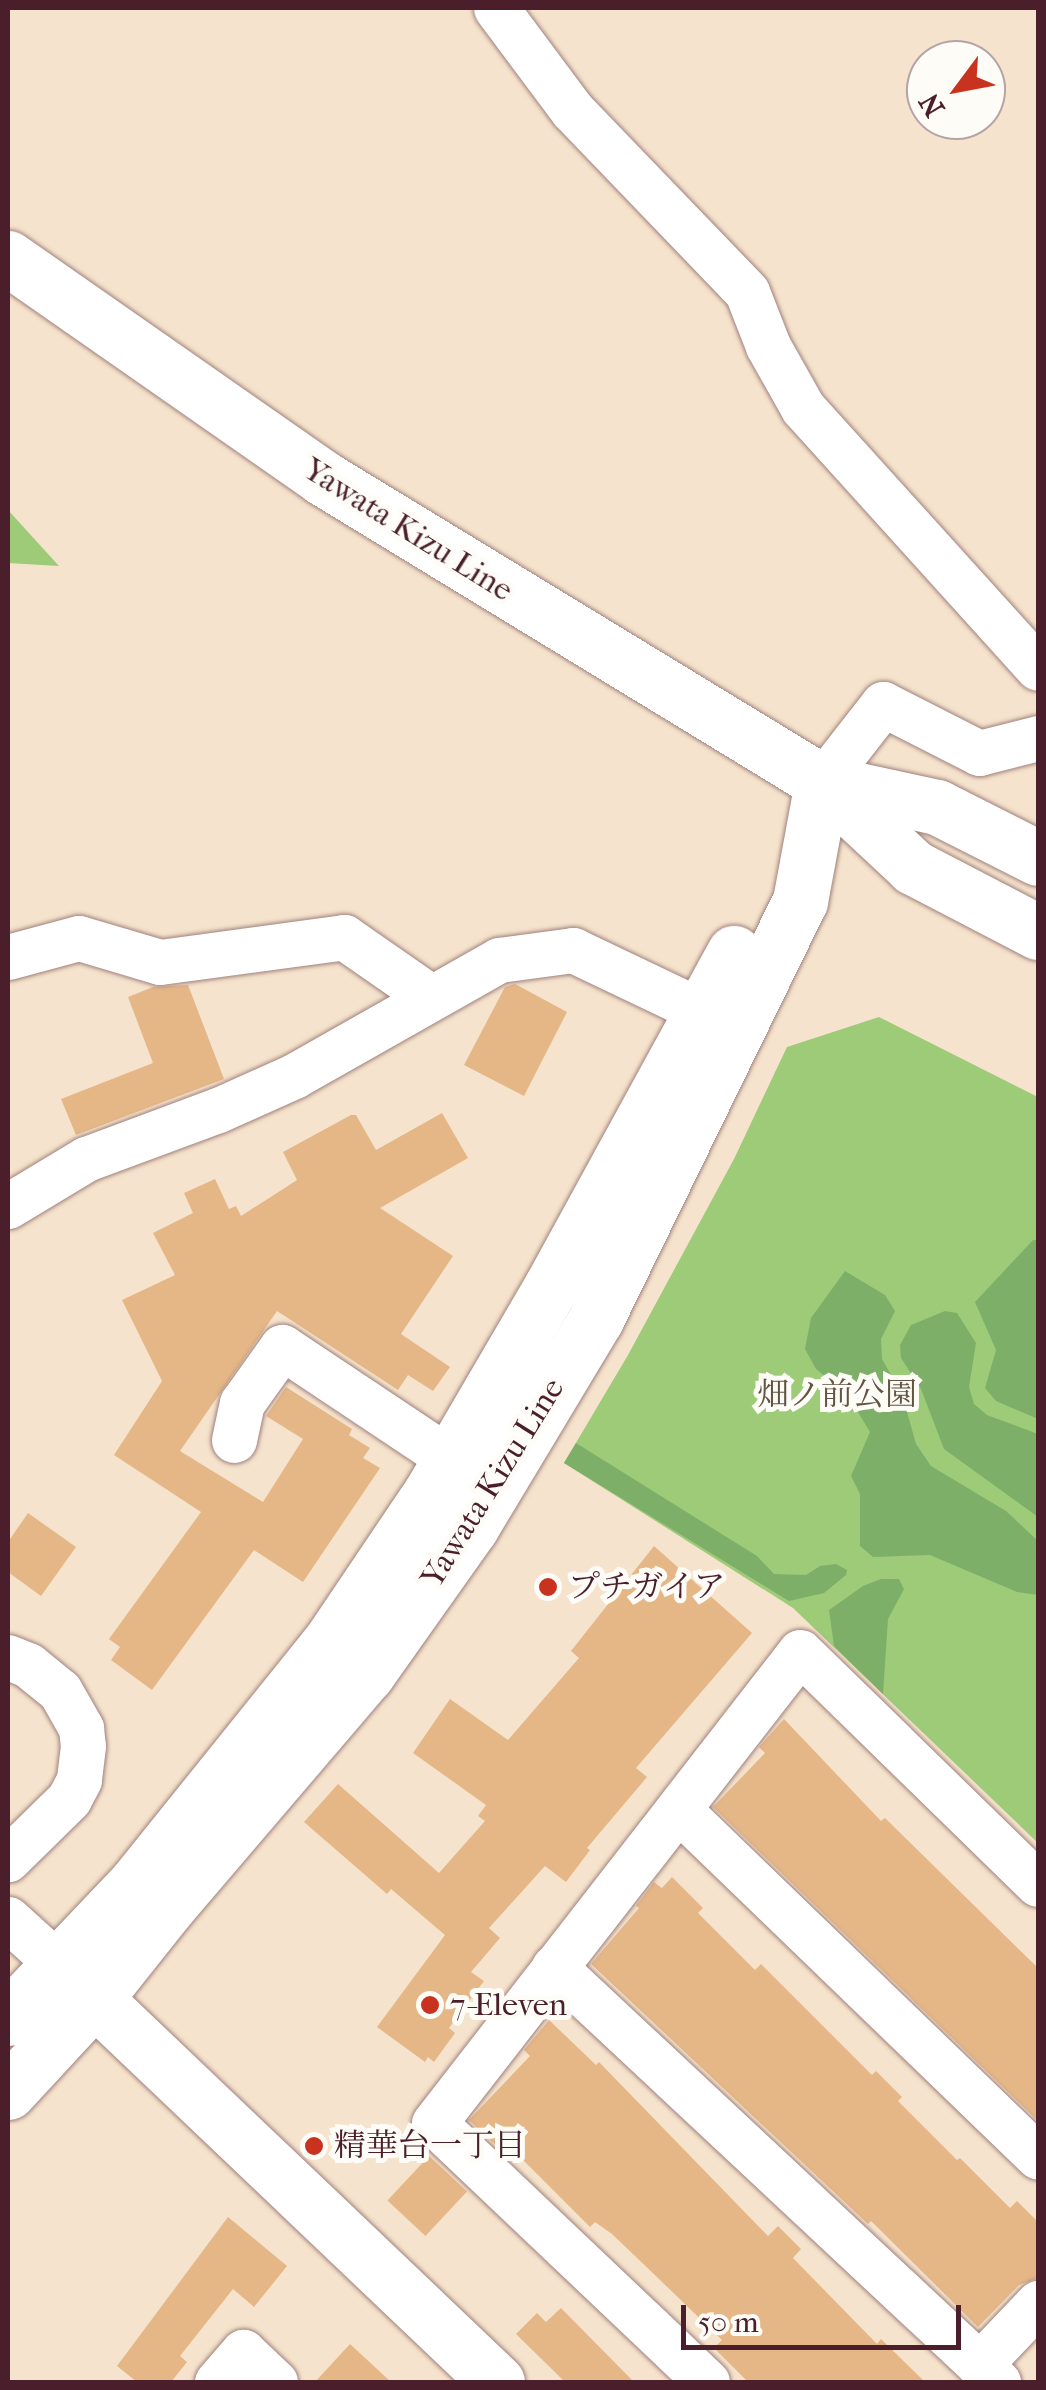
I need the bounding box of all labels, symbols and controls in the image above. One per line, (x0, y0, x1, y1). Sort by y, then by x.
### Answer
north arrow (906, 40, 1006, 140)
text: N (912, 87, 951, 123)
street label: Yawata Kizu Line (296, 450, 520, 610)
street label: Yawata Kizu Line (413, 1371, 573, 1595)
park label: 畑ノ前公園 (757, 1376, 917, 1414)
place label: プチガイア (568, 1568, 728, 1606)
marker: プチガイア (537, 1576, 559, 1598)
place label: 7-Eleven (450, 1986, 567, 2024)
marker: 7-Eleven (419, 1994, 441, 2016)
place label: 精華台一丁目 (334, 2127, 526, 2165)
marker: 精華台一丁目 (303, 2135, 325, 2157)
scale bar (686, 2285, 966, 2347)
text: 50 m (698, 2305, 759, 2340)

